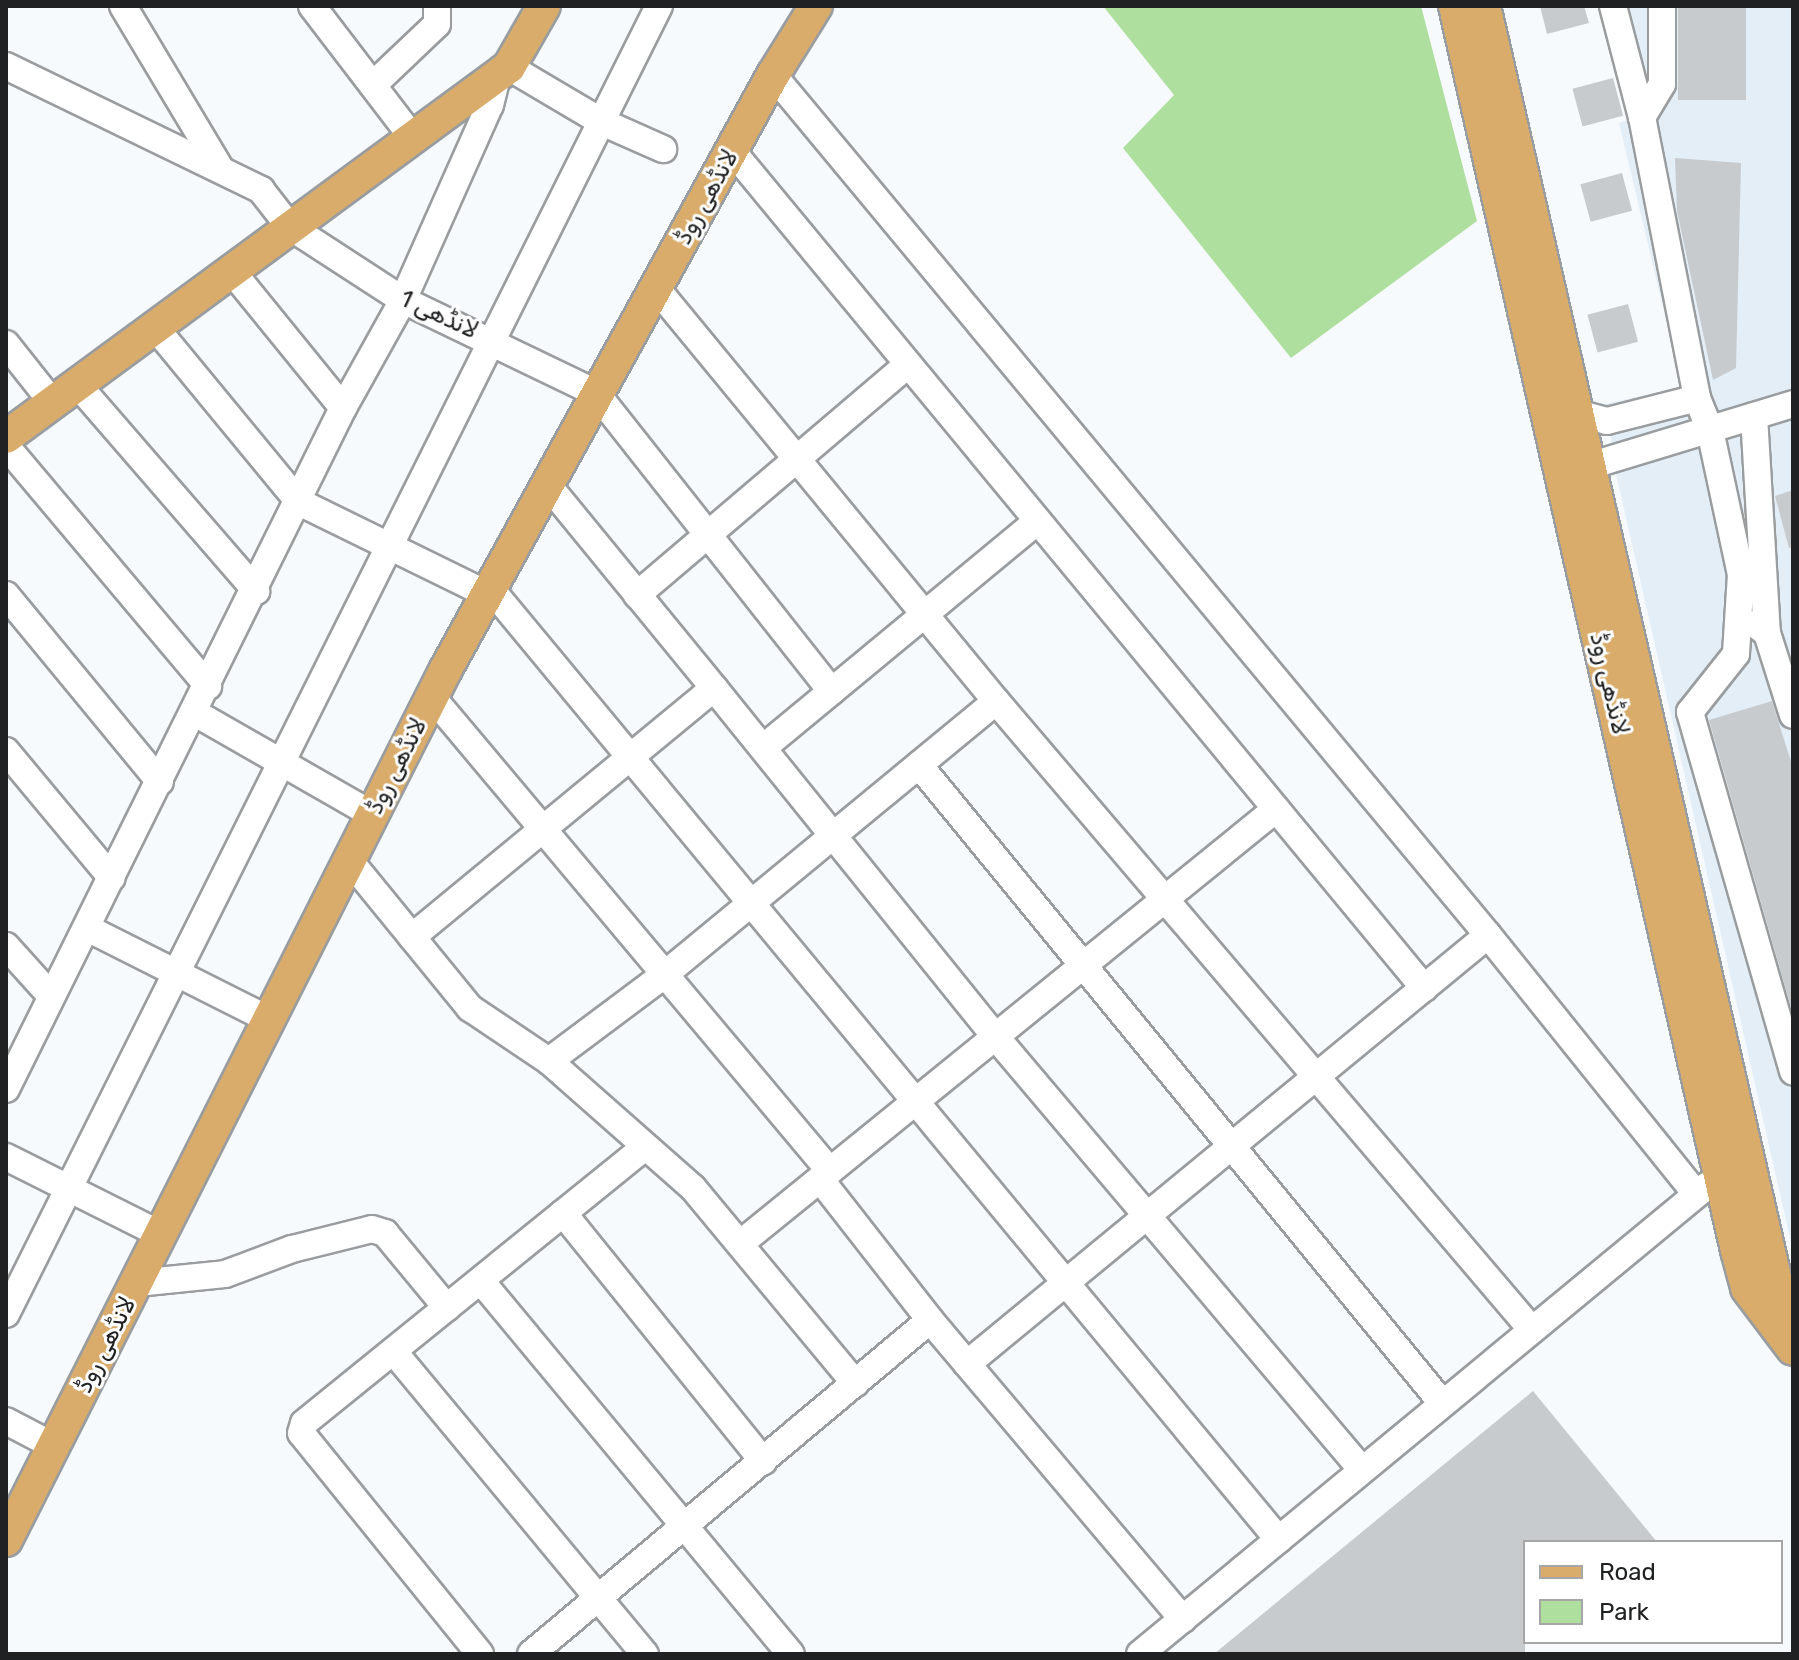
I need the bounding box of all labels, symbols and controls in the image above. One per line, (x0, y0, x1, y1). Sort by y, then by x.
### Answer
street label: لانڈھی روڈ (669, 145, 745, 249)
street label: لانڈھی 1 (395, 284, 483, 346)
street label: لانڈھی روڈ (1583, 630, 1635, 738)
street label: لانڈھی روڈ (361, 713, 433, 819)
street label: لانڈھی روڈ (70, 1292, 142, 1398)
legend (1523, 1540, 1783, 1644)
text: Road (1599, 1558, 1656, 1586)
text: Park (1599, 1598, 1649, 1626)

